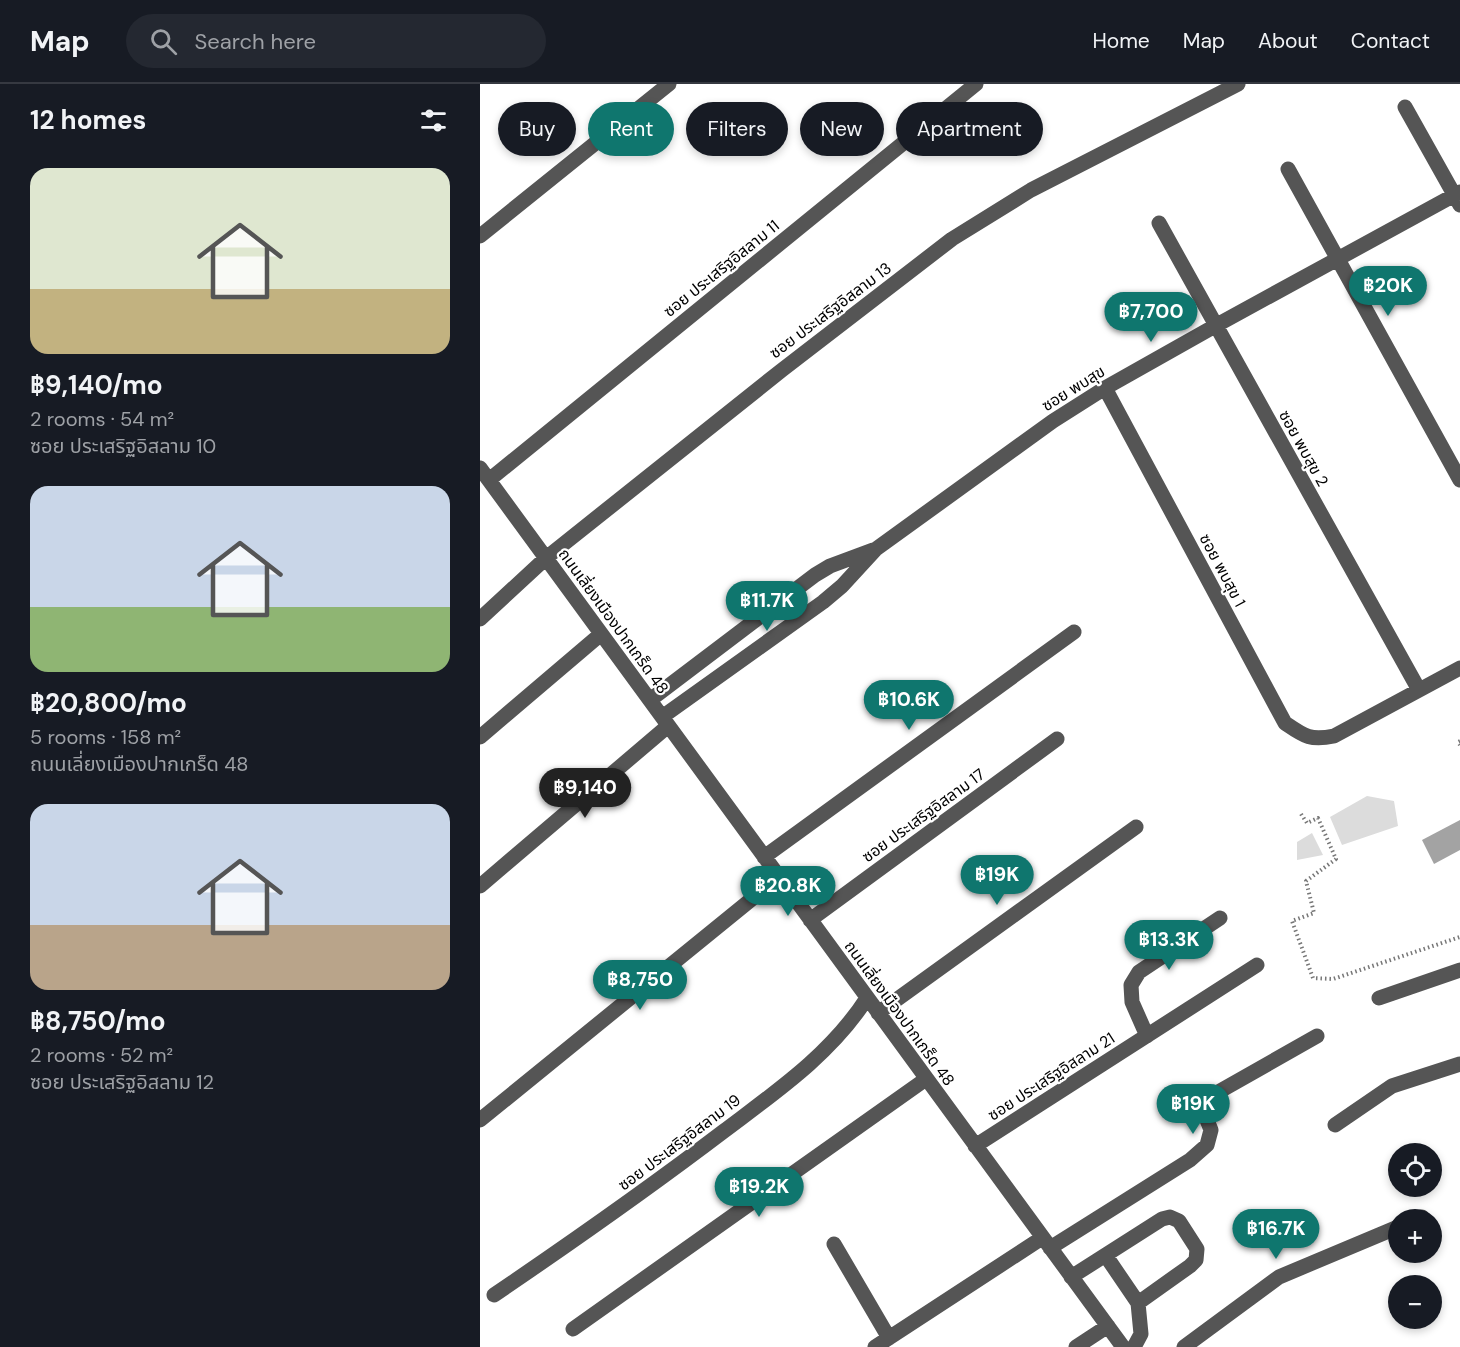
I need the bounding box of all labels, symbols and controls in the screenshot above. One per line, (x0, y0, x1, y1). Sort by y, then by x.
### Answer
search box (126, 14, 546, 68)
text: Map (30, 23, 90, 60)
icon: search (147, 25, 180, 58)
text: Search here (195, 27, 316, 56)
text: Home (1092, 27, 1150, 55)
text: Map (1183, 27, 1225, 55)
text: About (1258, 27, 1318, 55)
text: Contact (1351, 27, 1430, 55)
chip: Buy (498, 102, 576, 156)
chip: Rent (588, 102, 674, 156)
chip: Filters (686, 102, 788, 156)
chip: New (800, 102, 884, 156)
chip: Apartment (896, 102, 1043, 156)
text: 12 homes (30, 103, 146, 137)
icon: filters (417, 104, 450, 137)
icon: home (186, 207, 294, 315)
street label: ซอย ประเสริฐอิสลาม 11 (659, 215, 784, 322)
street label: ซอย ประเสริฐอิสลาม 13 (765, 258, 896, 363)
pin: ฿20K (1352, 266, 1424, 317)
text: ฿20K (1363, 272, 1413, 298)
pin: ฿7,700 (1102, 292, 1200, 343)
text: ฿7,700 (1118, 298, 1184, 324)
street label: ซอย พบสุข (1038, 361, 1109, 416)
text: ฿9,140/mo (30, 368, 163, 402)
text: 2 rooms · 54 m² (30, 406, 174, 432)
street label: ซอย พบสุข 2 (1274, 406, 1333, 490)
text: ซอย ประเสริฐอิสลาม 10 (30, 433, 216, 459)
icon: home (186, 525, 294, 633)
street label: ซอย พบสุข 1 (1195, 530, 1251, 610)
street label: ถนนเลี่ยงเมืองปากเกร็ด 48 (554, 544, 674, 698)
pin: ฿11.7K (718, 581, 816, 632)
text: ฿11.7K (740, 587, 794, 613)
pin: ฿10.6K (860, 680, 958, 731)
text: ฿20,800/mo (30, 686, 187, 720)
text: ฿10.6K (878, 686, 940, 712)
text: 5 rooms · 158 m² (30, 724, 181, 750)
text: ถนนเลี่ยงเมืองปากเกร็ด 48 (30, 751, 249, 777)
street label: ซอย ประเสริฐอิสลาม 17 (858, 764, 989, 867)
pin: ฿9,140 (536, 768, 634, 819)
text: ฿9,140 (553, 774, 617, 800)
icon: home (186, 843, 294, 951)
pin: ฿19K (961, 855, 1033, 906)
text: ฿19K (975, 861, 1019, 887)
pin: ฿20.8K (739, 866, 837, 917)
text: ฿20.8K (754, 872, 822, 898)
pin: ฿13.3K (1120, 920, 1218, 971)
text: ฿13.3K (1138, 926, 1200, 952)
street label: ถนนเลี่ยงเมืองปากเกร็ด 48 (840, 936, 960, 1090)
pin: ฿8,750 (591, 960, 689, 1011)
text: ฿8,750 (607, 966, 673, 992)
text: ฿8,750/mo (30, 1004, 166, 1038)
street label: ซอย ประเสริฐอิสลาม 21 (984, 1028, 1119, 1125)
text: 2 rooms · 52 m² (30, 1042, 173, 1068)
text: ซอย ประเสริฐอิสลาม 12 (30, 1069, 214, 1095)
pin: ฿19K (1157, 1084, 1229, 1135)
street label: ซอย ประเสริฐอิสลาม 19 (614, 1089, 745, 1195)
text: ฿19K (1171, 1090, 1215, 1116)
map controls (1388, 1143, 1442, 1329)
button: locate (1388, 1143, 1442, 1197)
pin: ฿19.2K (710, 1167, 808, 1218)
text: ฿19.2K (729, 1173, 789, 1199)
pin: ฿16.7K (1227, 1209, 1325, 1260)
button: + (1388, 1209, 1442, 1263)
text: ฿16.7K (1246, 1215, 1306, 1241)
button: − (1388, 1275, 1442, 1329)

